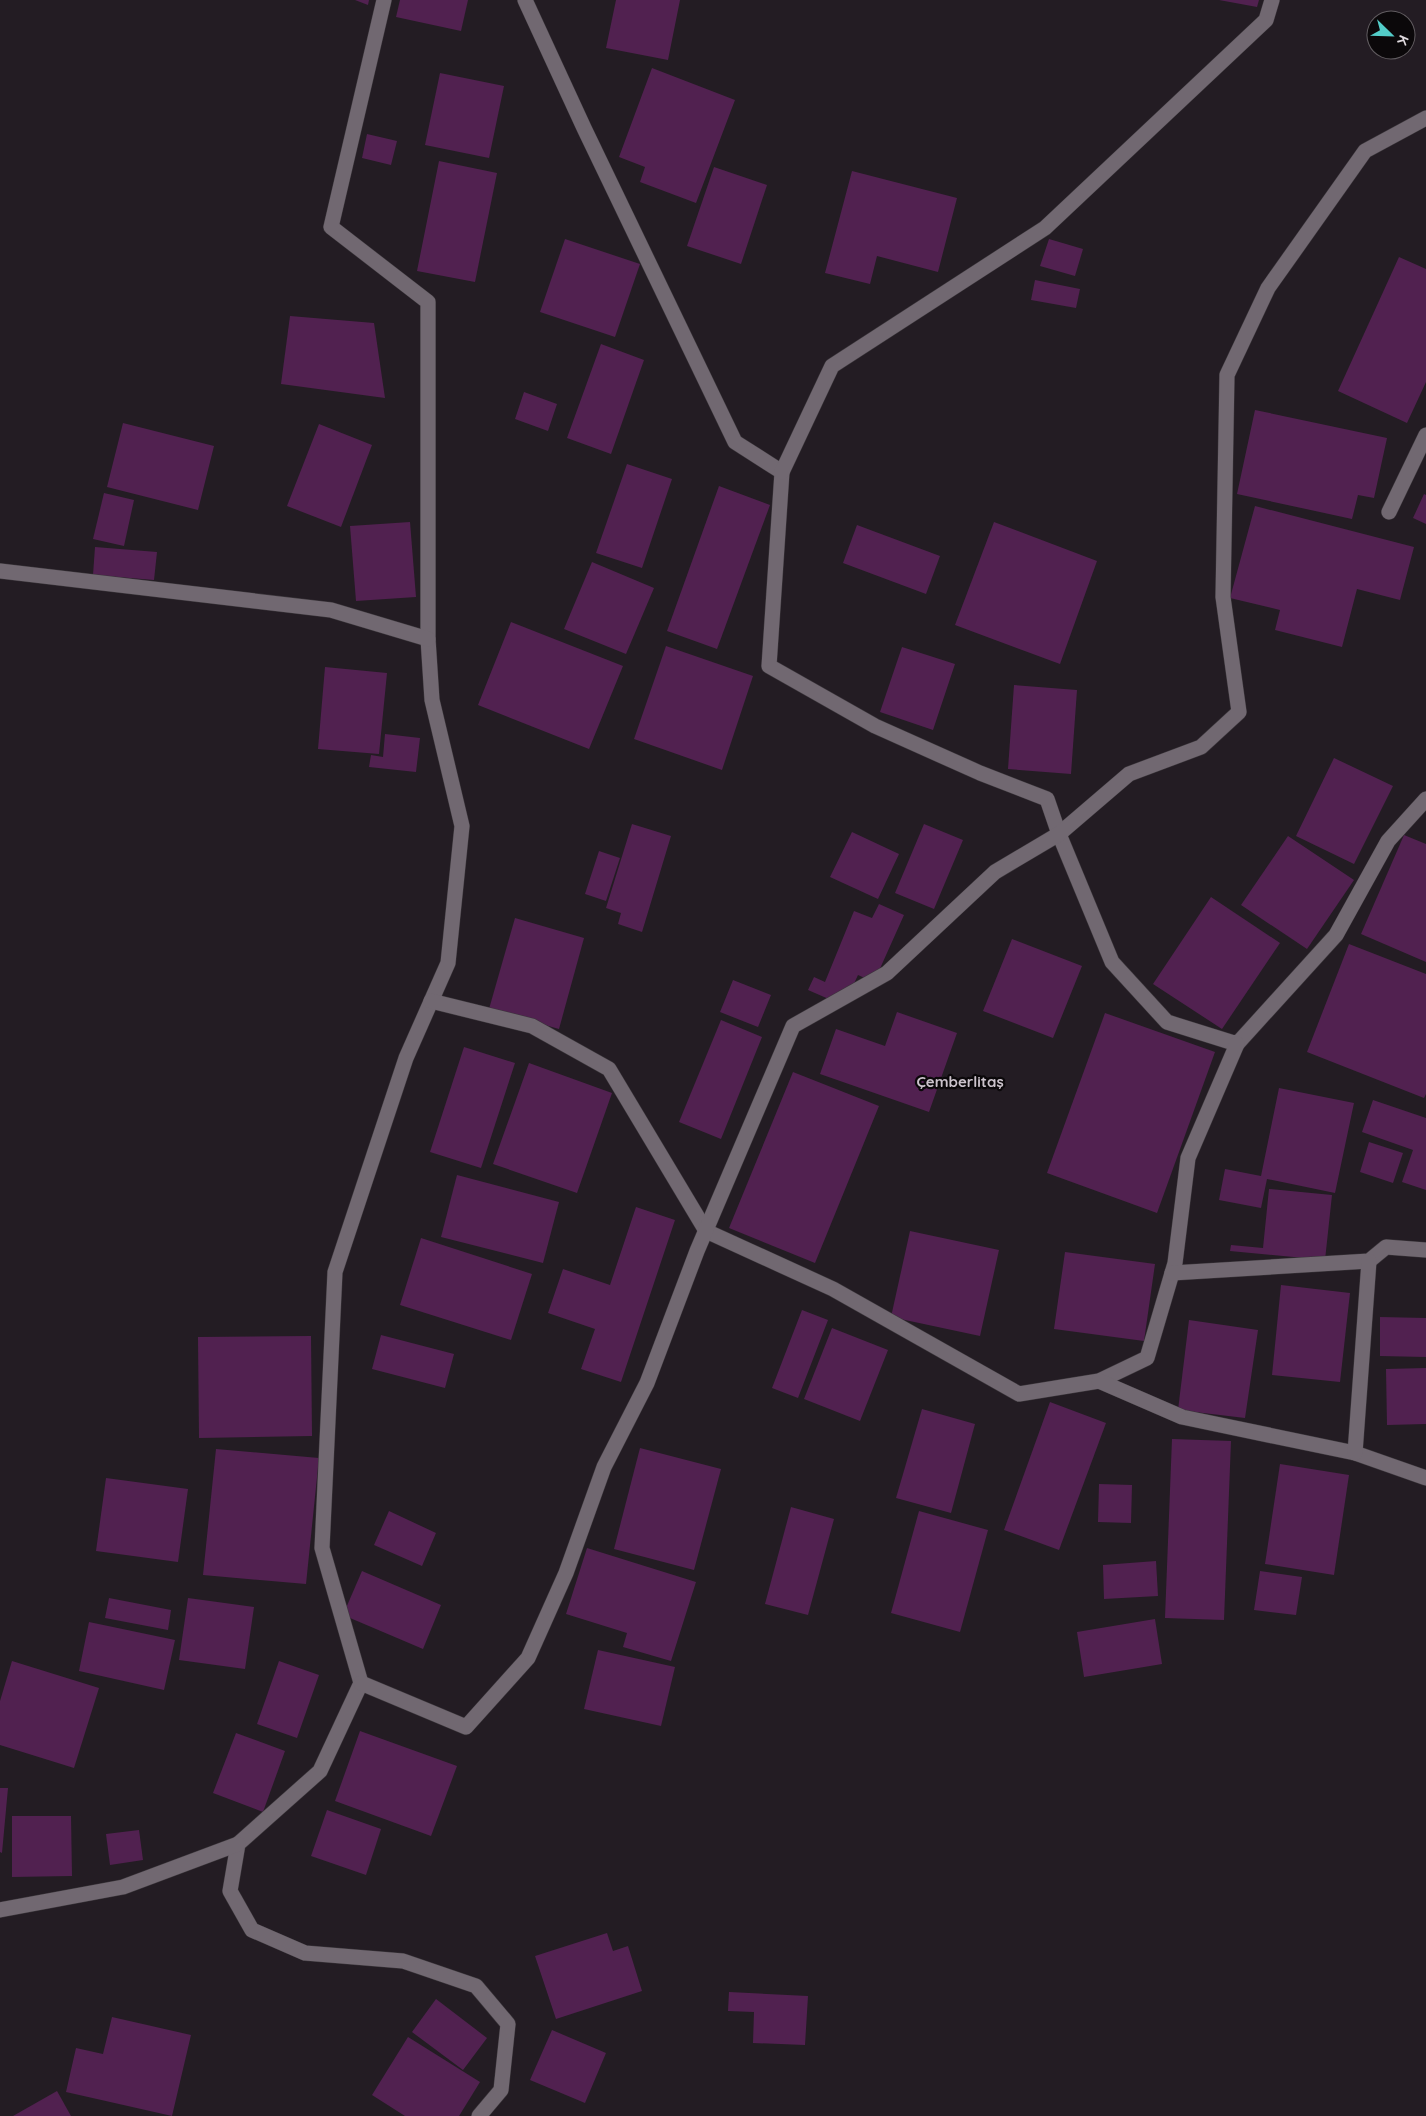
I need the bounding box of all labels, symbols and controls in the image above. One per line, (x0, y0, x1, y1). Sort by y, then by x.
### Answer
north arrow (1366, 10, 1416, 60)
text: K (1393, 32, 1413, 48)
district label: Çemberlitaş (916, 1072, 1004, 1091)

